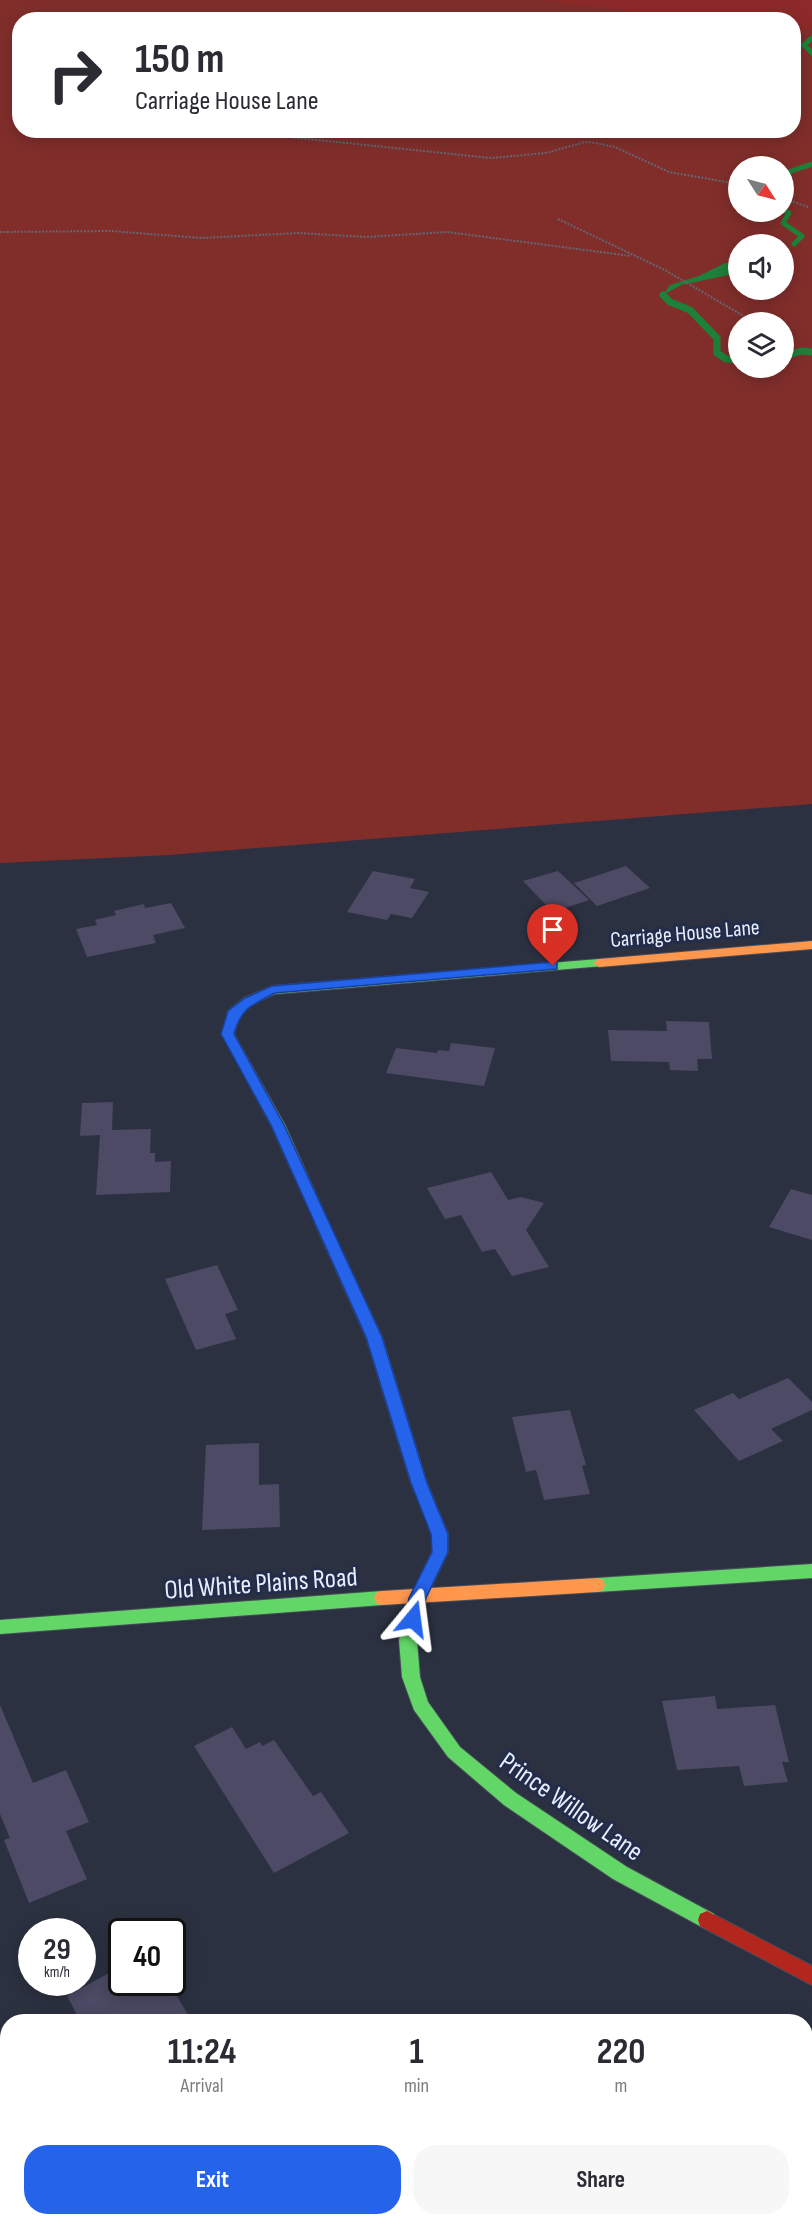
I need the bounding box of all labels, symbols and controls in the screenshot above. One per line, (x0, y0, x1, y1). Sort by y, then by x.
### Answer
text: 150 m (135, 34, 224, 85)
icon: right (36, 36, 114, 114)
text: Carriage House Lane (135, 85, 319, 117)
north arrow (728, 156, 794, 222)
map controls (728, 156, 794, 378)
button: sound (728, 234, 794, 300)
button: layers (728, 312, 794, 378)
pin (527, 904, 578, 966)
icon: arrive (536, 913, 569, 946)
street label: Carriage House Lane (609, 914, 761, 954)
street label: Old White Plains Road (163, 1561, 359, 1607)
position arrow (381, 1587, 445, 1651)
street label: Prince Willow Lane (493, 1746, 649, 1868)
speed limit sign: 40 (108, 1918, 186, 1996)
text: 29 (43, 1932, 71, 1968)
text: km/h (44, 1963, 70, 1982)
text: 11:24 (168, 2031, 236, 2074)
text: 1 (409, 2031, 424, 2074)
text: 220 (597, 2031, 645, 2074)
text: Arrival (180, 2074, 223, 2098)
text: min (404, 2074, 429, 2098)
text: m (615, 2074, 627, 2098)
button: Exit (24, 2145, 401, 2214)
button: Share (413, 2145, 789, 2214)

